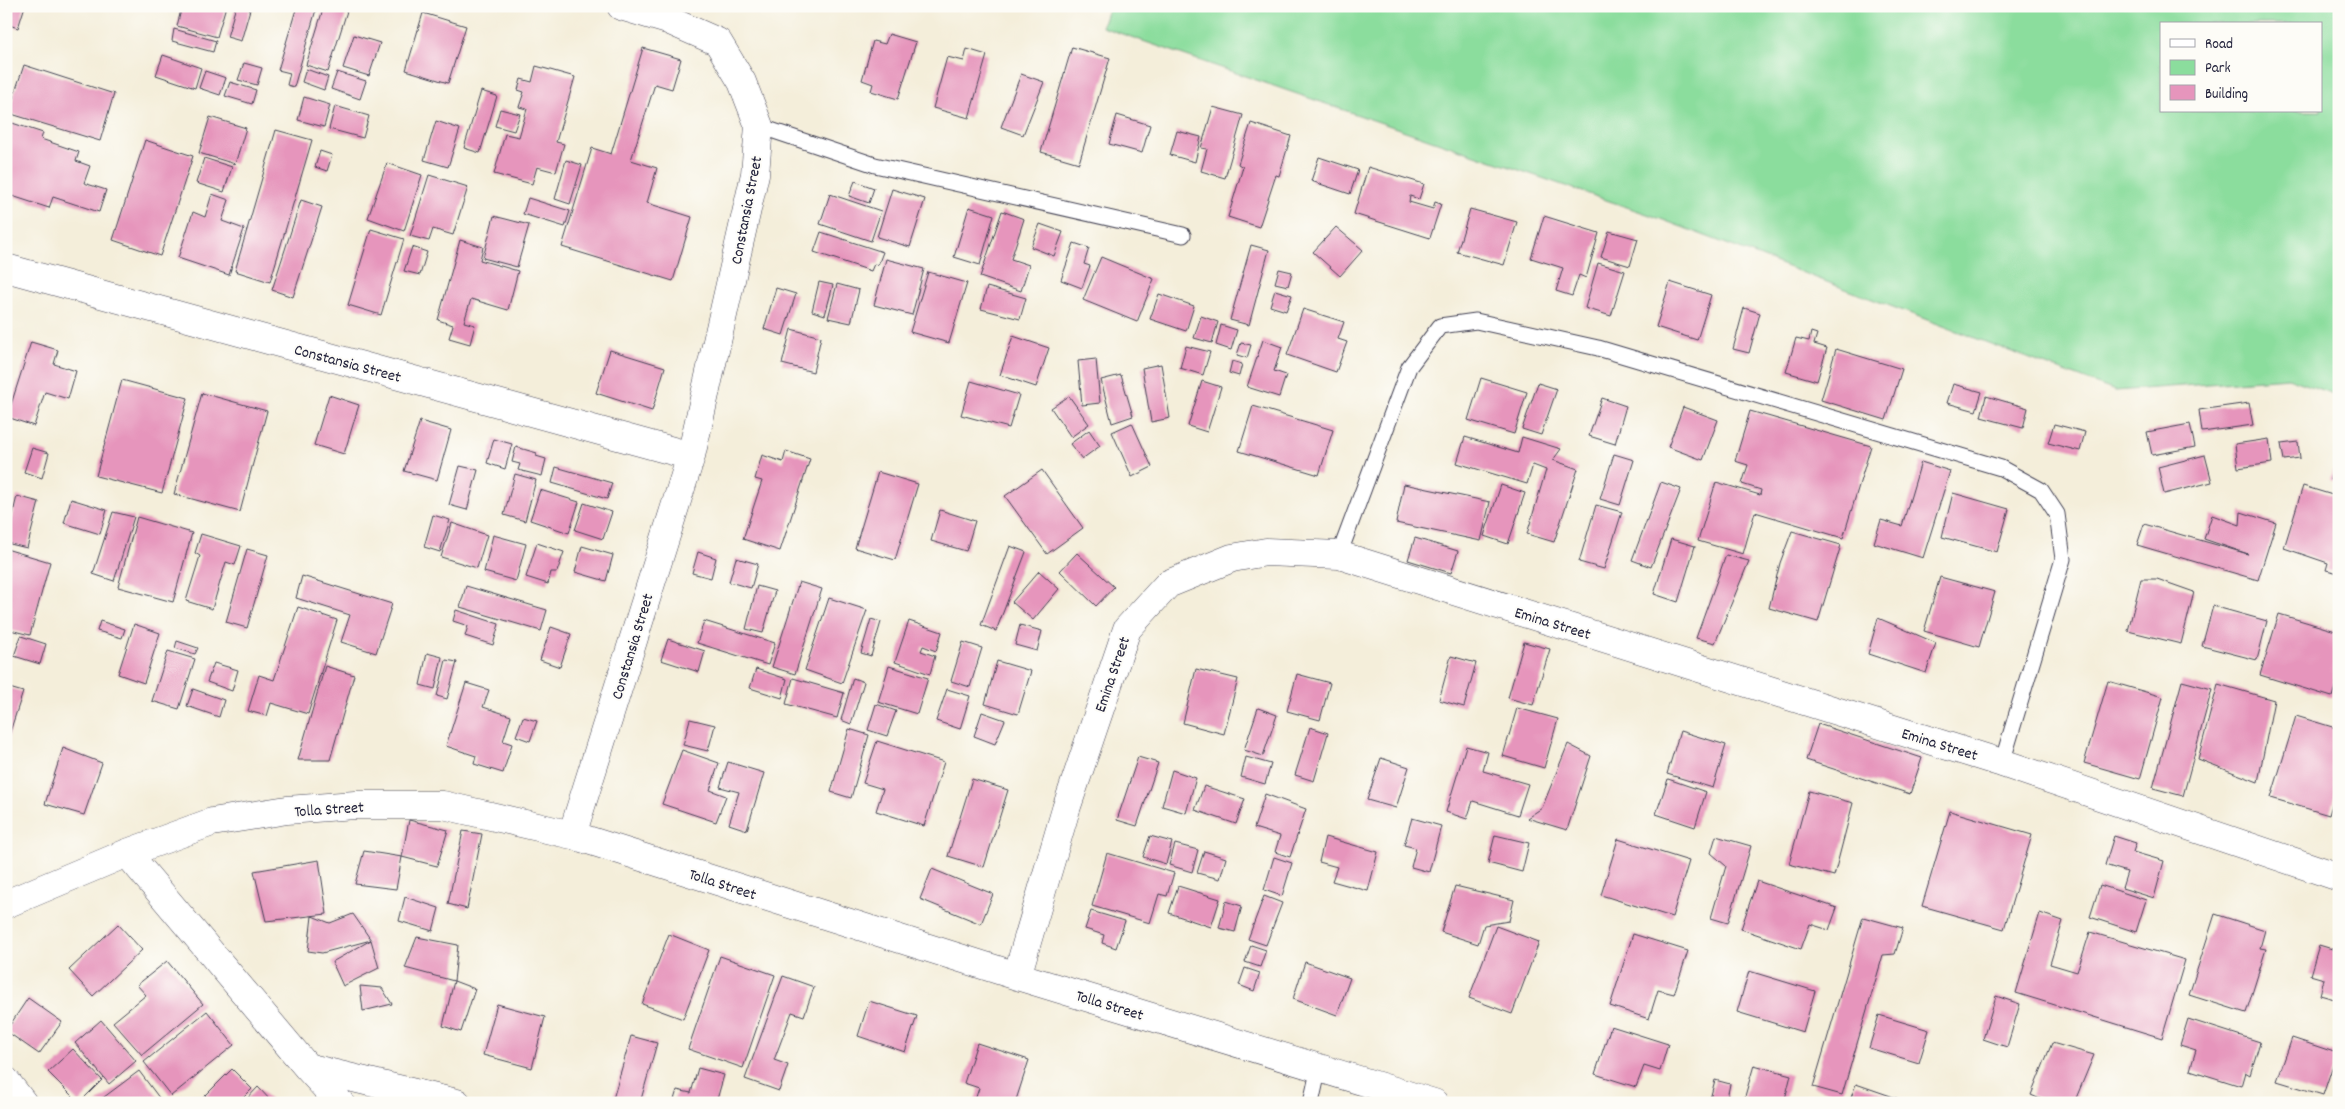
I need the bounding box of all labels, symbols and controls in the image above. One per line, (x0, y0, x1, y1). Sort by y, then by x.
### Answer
legend (2160, 22, 2322, 112)
text: Road (2205, 34, 2233, 56)
text: Park (2205, 58, 2231, 80)
text: Building (2205, 84, 2248, 106)
street label: Constansia Street (726, 154, 769, 266)
street label: Constansia Street (291, 339, 403, 390)
street label: Constansia Street (606, 591, 660, 703)
street label: Emina Street (1511, 602, 1593, 647)
street label: Emina Street (1090, 634, 1137, 716)
street label: Emina Street (1898, 723, 1980, 768)
street label: Tolla Street (294, 797, 365, 824)
street label: Tolla Street (686, 864, 759, 907)
street label: Tolla Street (1073, 985, 1146, 1028)

